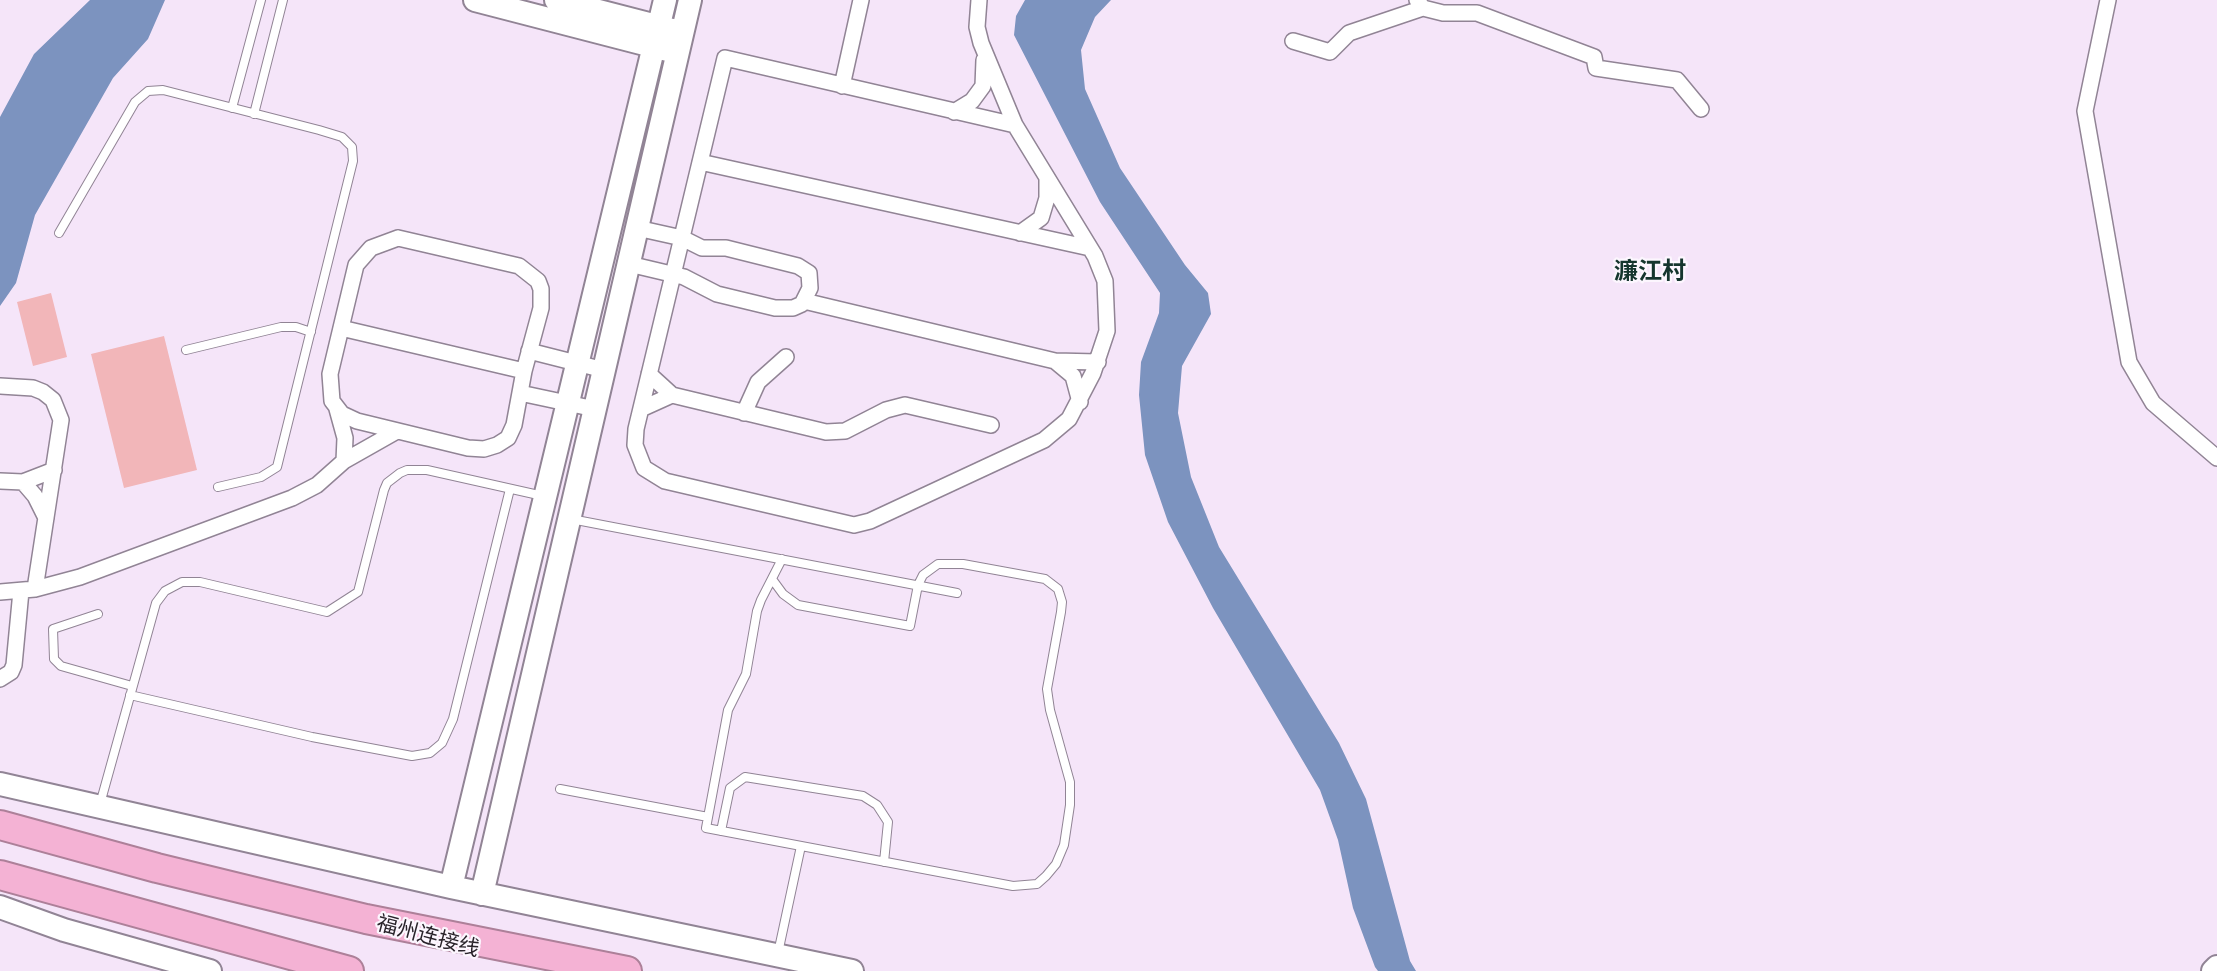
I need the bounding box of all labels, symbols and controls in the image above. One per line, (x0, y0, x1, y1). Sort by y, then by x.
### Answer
district label: 濂江村 (1614, 257, 1686, 285)
street label: 福州连接线 (374, 910, 482, 962)

